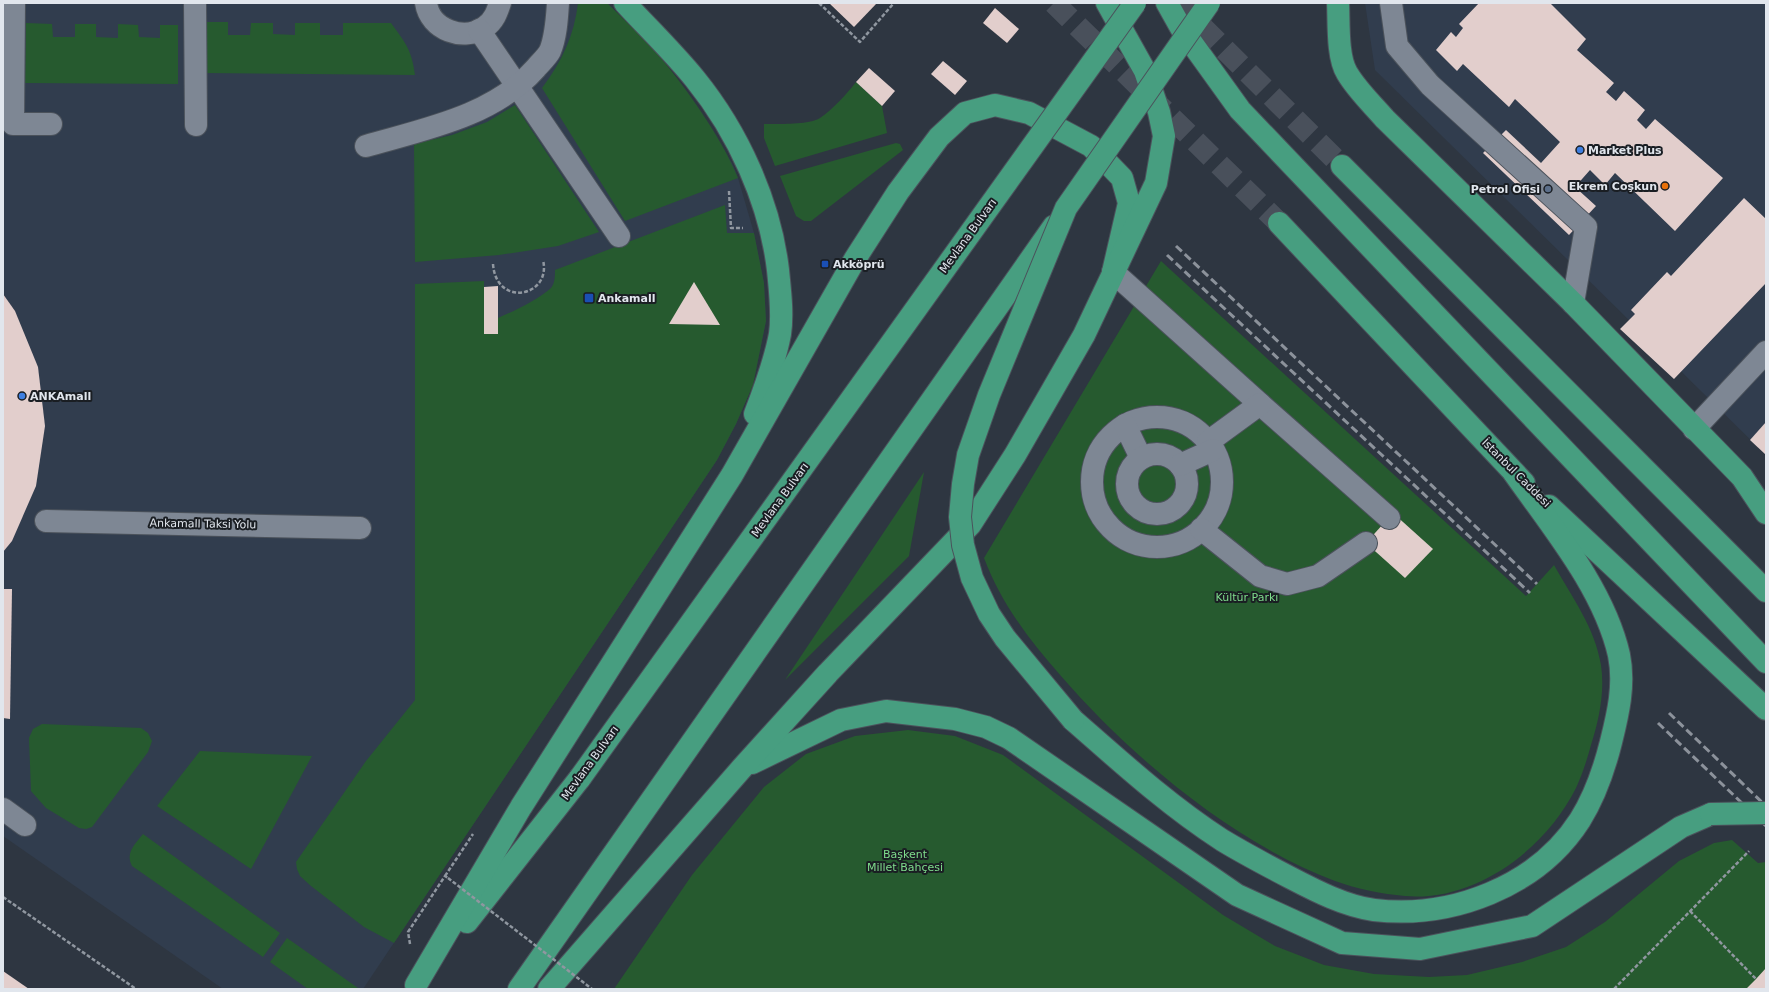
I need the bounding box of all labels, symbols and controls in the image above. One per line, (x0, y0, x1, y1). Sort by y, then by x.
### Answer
place label: Market Plus (1588, 144, 1662, 157)
marker: Market Plus (1575, 145, 1585, 155)
place label: Ekrem Coşkun (1569, 180, 1657, 193)
marker: Ekrem Coşkun (1660, 181, 1670, 191)
place label: Petrol Ofisi (1471, 183, 1540, 196)
marker: Petrol Ofisi (1543, 184, 1553, 194)
street label: Mevlana Bulvarı (937, 197, 999, 275)
place label: Akköprü (833, 258, 885, 271)
marker: Akköprü (820, 259, 830, 269)
marker: Ankamall (583, 292, 595, 304)
place label: Ankamall (598, 292, 656, 305)
place label: ANKAmall (30, 390, 91, 403)
marker: ANKAmall (17, 391, 27, 401)
street label: İstanbul Caddesi (1479, 436, 1553, 510)
street label: Mevlana Bulvarı (749, 461, 811, 539)
street label: Ankamall Taksi Yolu (149, 517, 257, 531)
park label: Kültür Parkı (1216, 591, 1278, 604)
street label: Mevlana Bulvarı (559, 724, 621, 802)
park label: Başkent Millet Bahçesi (867, 848, 943, 874)

